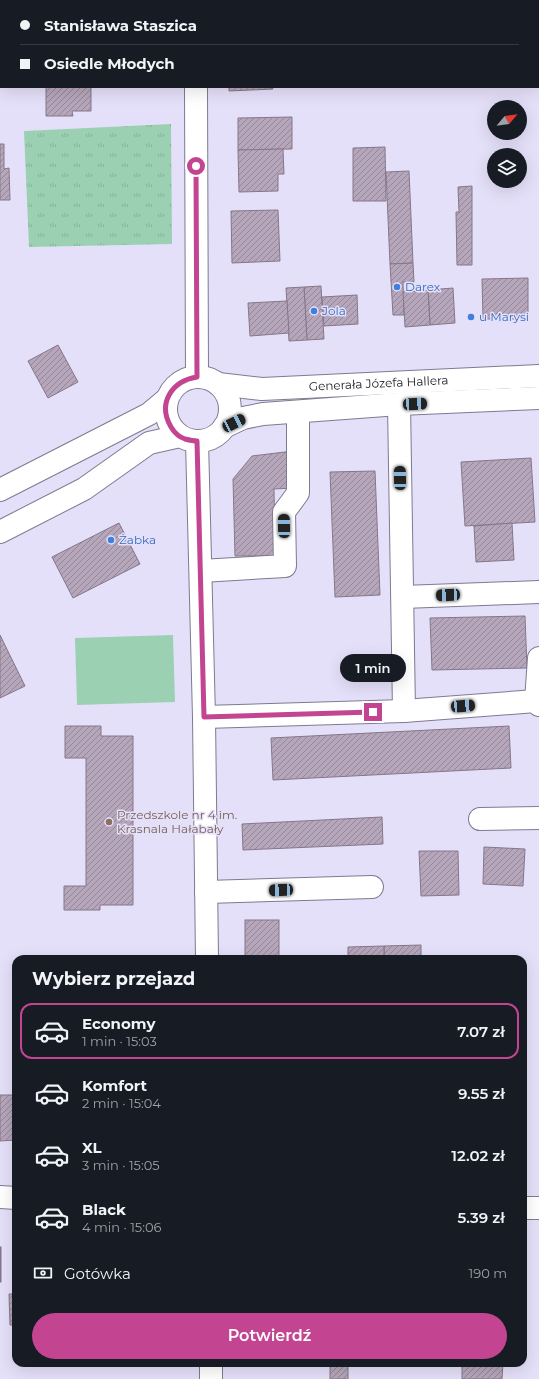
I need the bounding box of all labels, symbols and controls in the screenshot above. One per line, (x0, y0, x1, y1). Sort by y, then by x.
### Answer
text: Stanisława Staszica (44, 16, 197, 35)
text: Osiedle Młodych (44, 54, 175, 73)
north arrow (487, 100, 527, 140)
map controls (487, 100, 527, 188)
button: layers (487, 148, 527, 188)
route start (187, 157, 205, 175)
place label: Darex (405, 279, 441, 294)
marker: Darex (392, 282, 402, 292)
place label: Jola (321, 303, 346, 318)
marker: Jola (309, 306, 319, 316)
place label: u Marysi (479, 309, 529, 324)
marker: u Marysi (466, 312, 476, 322)
street label: Generała Józefa Hallera (308, 372, 449, 394)
car (403, 397, 427, 411)
car (221, 412, 247, 434)
car (394, 466, 406, 490)
car (278, 514, 290, 538)
place label: Żabka (119, 532, 156, 547)
marker: Żabka (106, 535, 116, 545)
car (436, 589, 460, 601)
callout: 1 min (340, 654, 406, 682)
text: 1 min (356, 660, 390, 676)
car (451, 699, 475, 713)
route end (364, 703, 382, 721)
place label: Przedszkole nr 4 im. Krasnala Hałabały (117, 807, 237, 836)
marker: Przedszkole nr 4 im. Krasnala Hałabały (104, 817, 114, 827)
car (269, 884, 293, 896)
text: Wybierz przejazd (32, 968, 195, 990)
icon: car (34, 1013, 70, 1049)
text: Economy (82, 1014, 155, 1033)
text: 7.07 zł (457, 1022, 505, 1041)
text: 1 min · 15:03 (82, 1033, 157, 1049)
icon: car (34, 1075, 70, 1111)
text: Komfort (82, 1076, 147, 1095)
text: 9.55 zł (458, 1084, 505, 1103)
text: 2 min · 15:04 (82, 1095, 161, 1111)
icon: car (34, 1137, 70, 1173)
text: XL (82, 1138, 101, 1157)
text: 12.02 zł (451, 1146, 505, 1165)
text: 3 min · 15:05 (82, 1157, 160, 1173)
icon: car (34, 1199, 70, 1235)
text: Black (82, 1200, 126, 1219)
text: 5.39 zł (458, 1208, 505, 1227)
text: 4 min · 15:06 (82, 1219, 162, 1235)
icon: cash (32, 1262, 54, 1284)
text: Gotówka (64, 1264, 131, 1283)
text: 190 m (469, 1265, 507, 1281)
button: Potwierdź (32, 1313, 507, 1359)

